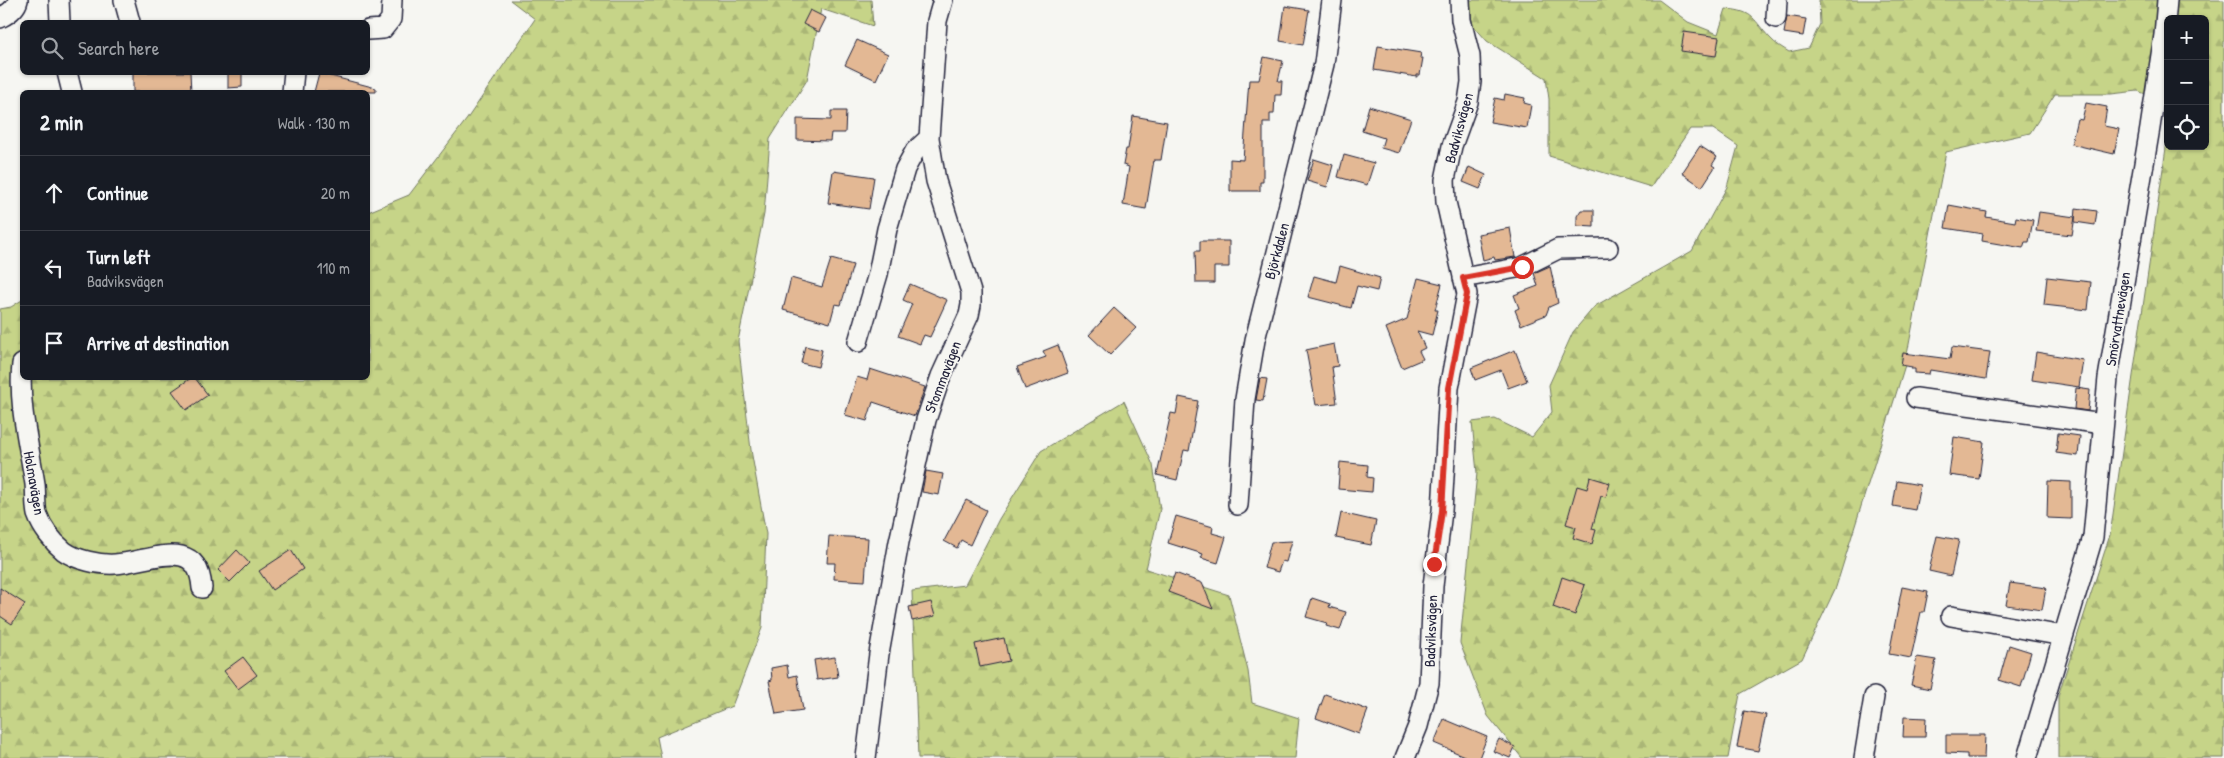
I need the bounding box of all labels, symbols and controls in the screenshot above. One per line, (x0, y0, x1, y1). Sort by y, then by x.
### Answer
map controls (2164, 15, 2209, 150)
button: + (2164, 15, 2209, 60)
search box (20, 20, 370, 75)
icon: search (38, 34, 66, 62)
text: Search here (78, 35, 159, 61)
button: − (2164, 60, 2209, 105)
street label: Badviksvägen (1439, 90, 1478, 165)
button: locate (2164, 105, 2209, 150)
text: 2 min (40, 108, 83, 137)
text: Walk · 130 m (278, 112, 350, 134)
icon: ahead (40, 179, 68, 207)
text: Continue (87, 180, 148, 206)
text: 20 m (321, 182, 350, 204)
street label: Björkdalen (1259, 220, 1294, 281)
text: Turn left (87, 244, 150, 270)
icon: left (40, 254, 68, 282)
route start (1511, 256, 1534, 279)
text: 110 m (317, 257, 350, 279)
text: Badviksvägen (87, 270, 164, 292)
street label: Smörvattnevägen (2100, 270, 2135, 368)
icon: arrive (40, 329, 68, 357)
text: Arrive at destination (87, 330, 229, 356)
street label: Stommavägen (919, 338, 966, 416)
street label: Holmavägen (19, 449, 50, 517)
route end (1423, 553, 1446, 576)
street label: Badviksvägen (1419, 594, 1442, 667)

